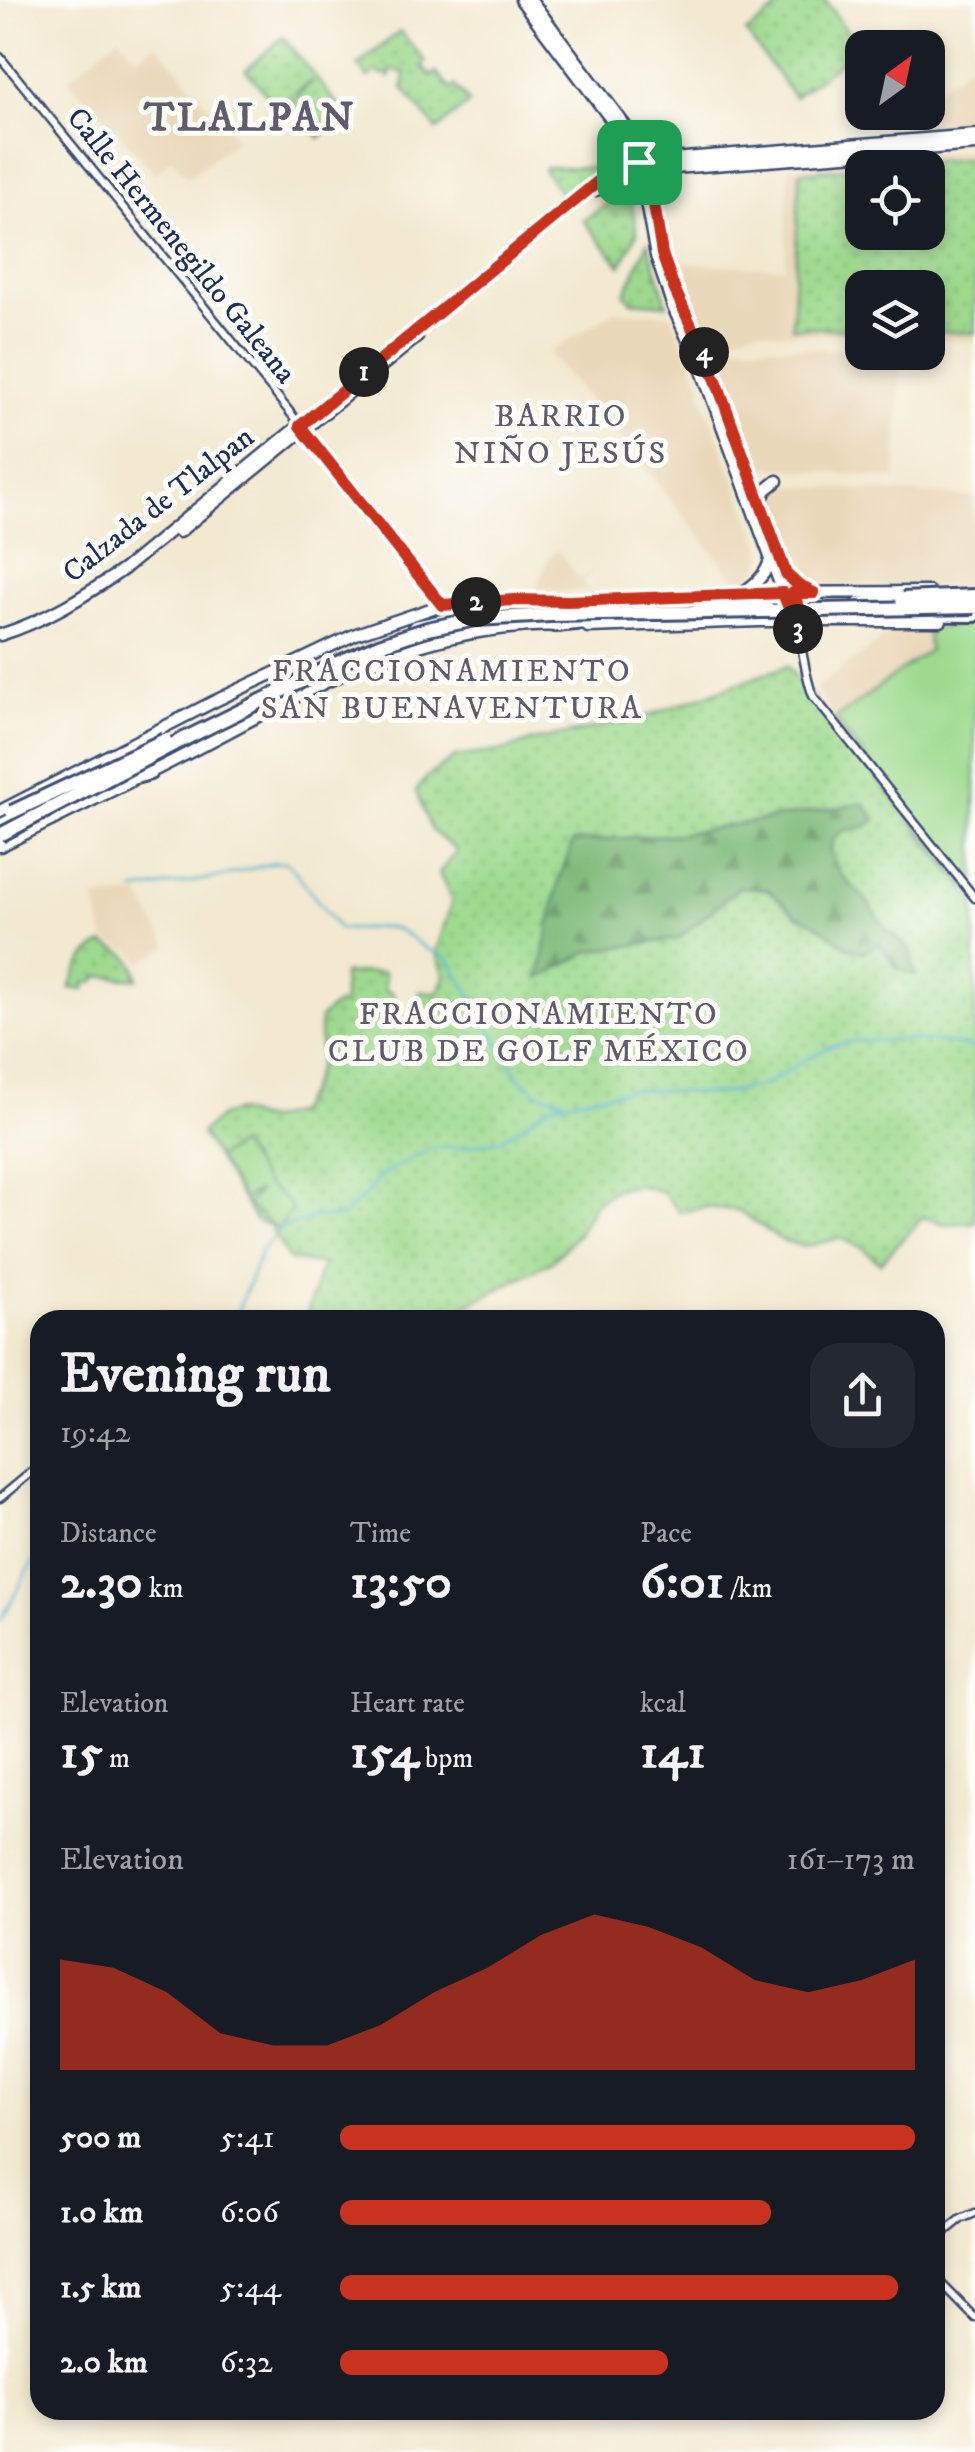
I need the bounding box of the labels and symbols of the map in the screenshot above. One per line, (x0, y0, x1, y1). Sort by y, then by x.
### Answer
north arrow (845, 30, 945, 130)
district label: TLALPAN (143, 94, 356, 144)
street label: Calle Hermenegildo Galeana (58, 101, 304, 392)
pin (597, 120, 682, 205)
pin: 4 (679, 327, 729, 377)
pin: 1 (339, 347, 389, 397)
district label: BARRIO NIÑO JESÚS (454, 397, 668, 474)
street label: Calzada de Tlalpan (56, 419, 262, 591)
pin: 2 (451, 577, 501, 627)
pin: 3 (773, 604, 823, 654)
district label: FRACCIONAMIENTO SAN BUENAVENTURA (261, 652, 643, 729)
district label: FRACCIONAMIENTO CLUB DE GOLF MÉXICO (328, 995, 750, 1072)

